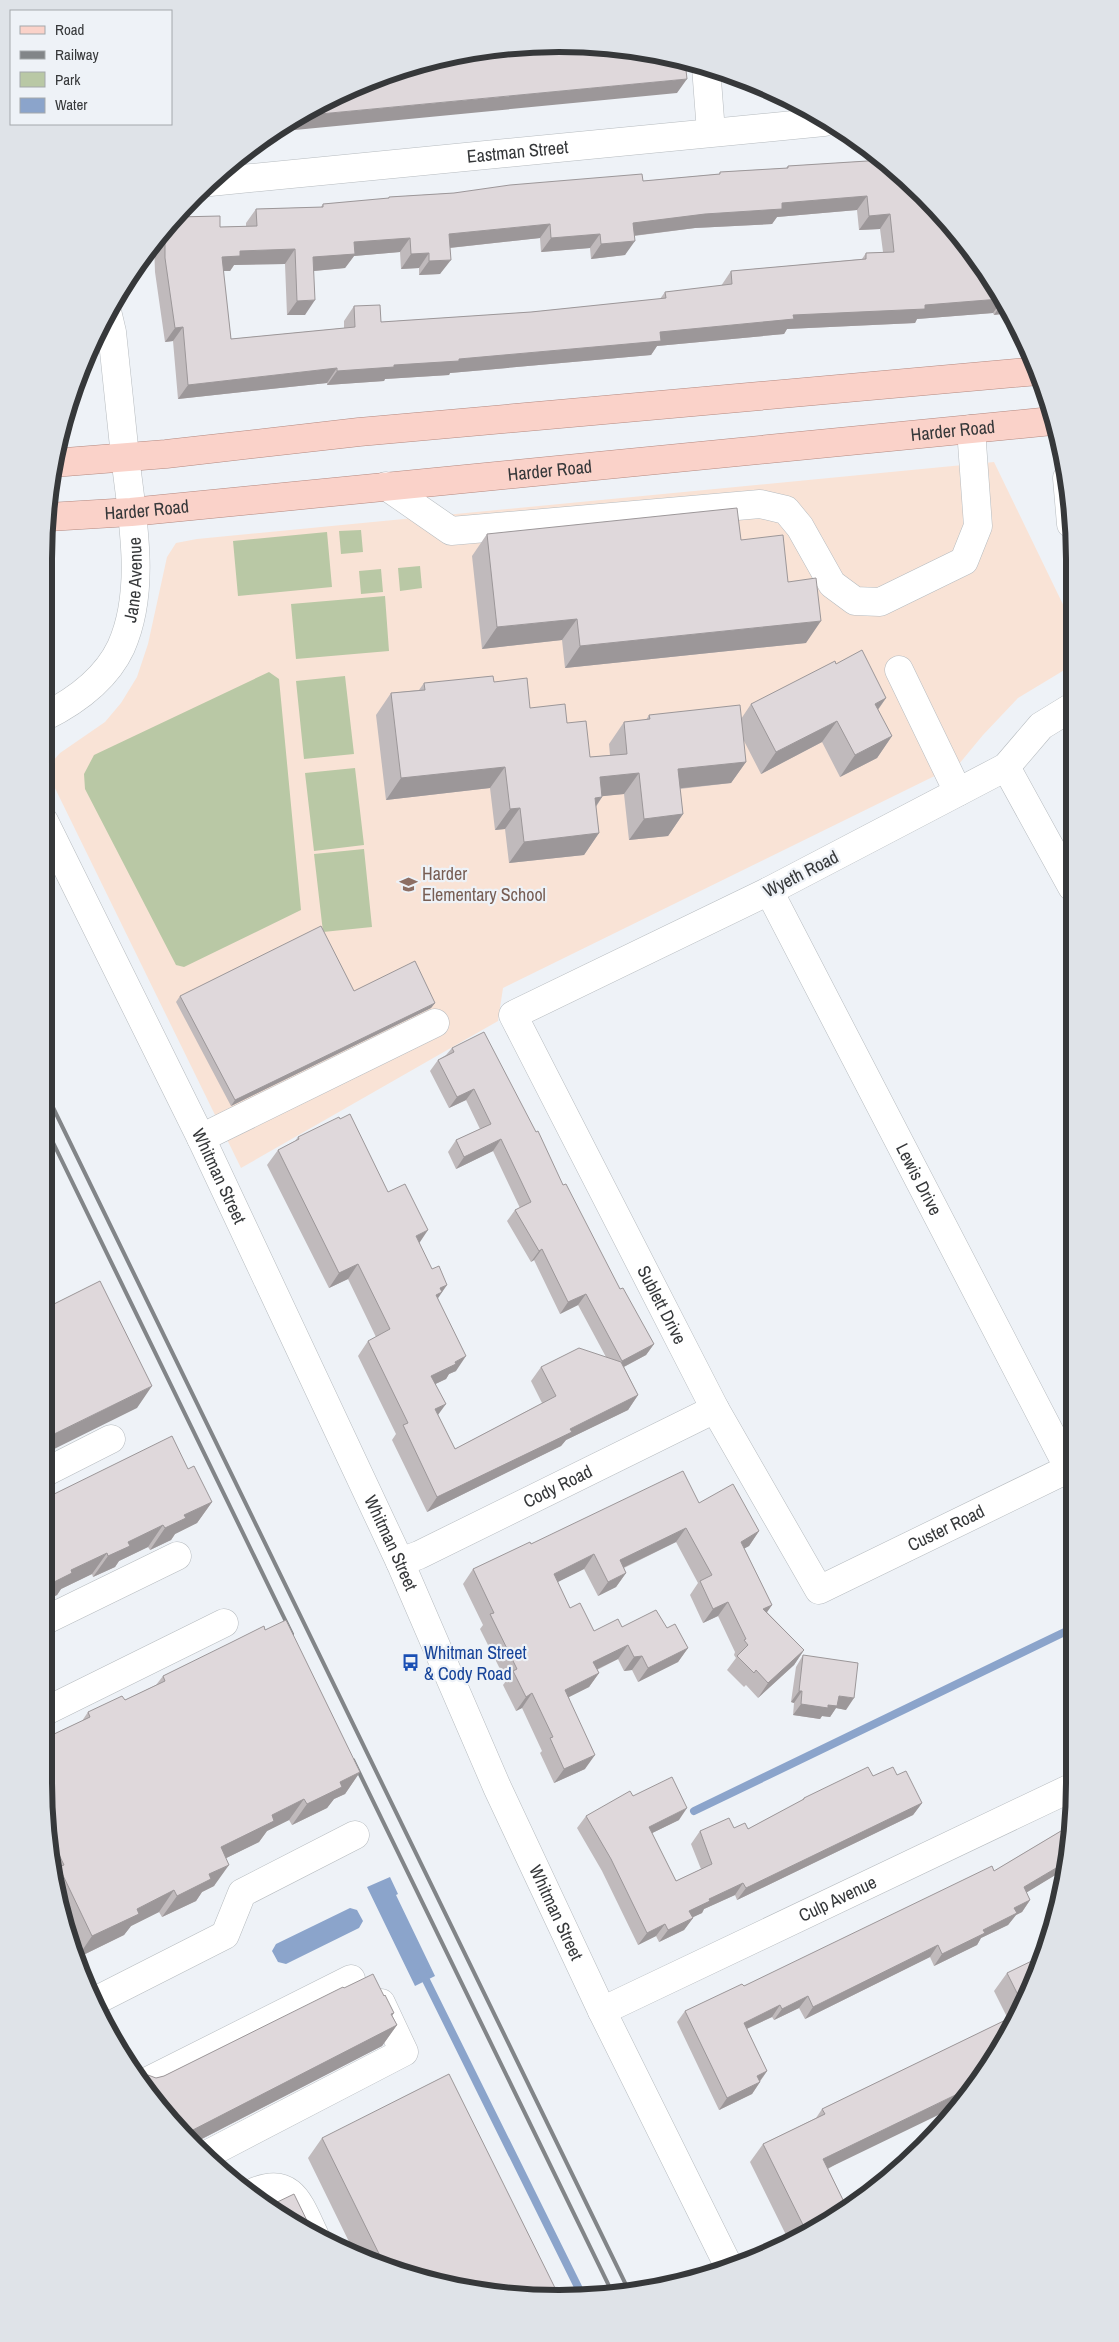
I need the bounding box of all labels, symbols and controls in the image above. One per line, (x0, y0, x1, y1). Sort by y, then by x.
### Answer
legend (10, 10, 172, 125)
text: Road (55, 19, 84, 40)
text: Railway (55, 44, 100, 65)
text: Park (55, 69, 81, 90)
text: Water (55, 94, 87, 115)
street label: Eastman Street (466, 134, 569, 169)
street label: Harder Road (909, 414, 996, 447)
street label: Harder Road (506, 454, 593, 487)
street label: Harder Road (104, 493, 190, 526)
street label: Jane Avenue (117, 536, 148, 625)
street label: Wyeth Road (759, 844, 843, 903)
place label: Harder Elementary School (422, 861, 546, 907)
school or university icon: Harder Elementary School (398, 874, 418, 894)
street label: Whitman Street (186, 1124, 253, 1228)
street label: Lewis Drive (890, 1139, 948, 1220)
street label: Sublett Drive (631, 1261, 693, 1348)
street label: Cody Road (519, 1459, 596, 1514)
street label: Whitman Street (358, 1491, 424, 1594)
street label: Custer Road (903, 1498, 989, 1557)
place label: Whitman Street & Cody Road (424, 1640, 527, 1686)
bus stop icon: Whitman Street & Cody Road (400, 1653, 420, 1673)
street label: Whitman Street (523, 1861, 589, 1964)
street label: Culp Avenue (794, 1869, 881, 1928)

